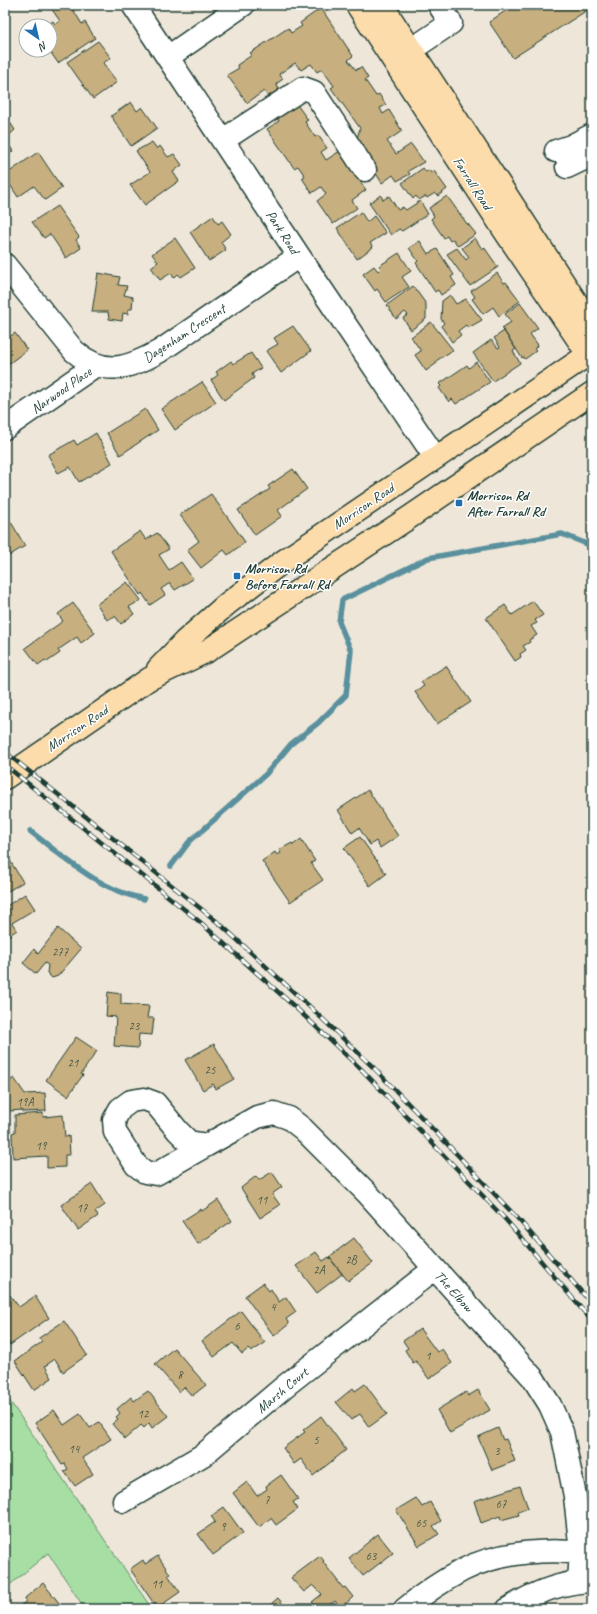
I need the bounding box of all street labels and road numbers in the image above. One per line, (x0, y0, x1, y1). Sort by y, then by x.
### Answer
street label: Farrall Road (449, 154, 497, 215)
street label: Park Road (262, 207, 304, 259)
street label: Dagenham Crescent (140, 299, 231, 366)
street label: Narwood Place (28, 363, 96, 417)
street label: Morrison Road (329, 478, 399, 533)
street label: Morrison Road (43, 700, 113, 755)
street label: The Elbow (431, 1267, 478, 1317)
street label: Marsh Court (253, 1363, 313, 1417)

